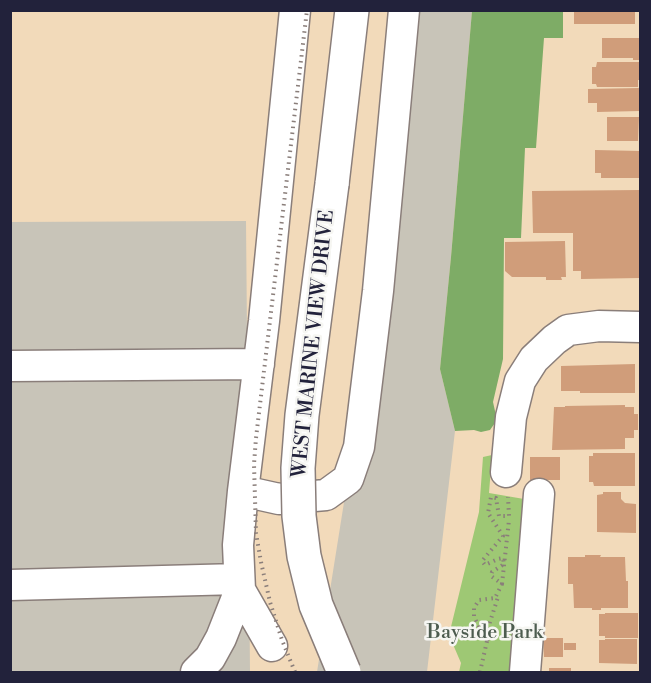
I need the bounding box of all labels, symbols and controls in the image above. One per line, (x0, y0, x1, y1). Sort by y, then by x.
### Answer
street label: WEST MARINE VIEW DRIVE (288, 209, 340, 479)
park label: Bayside Park (427, 621, 543, 645)

